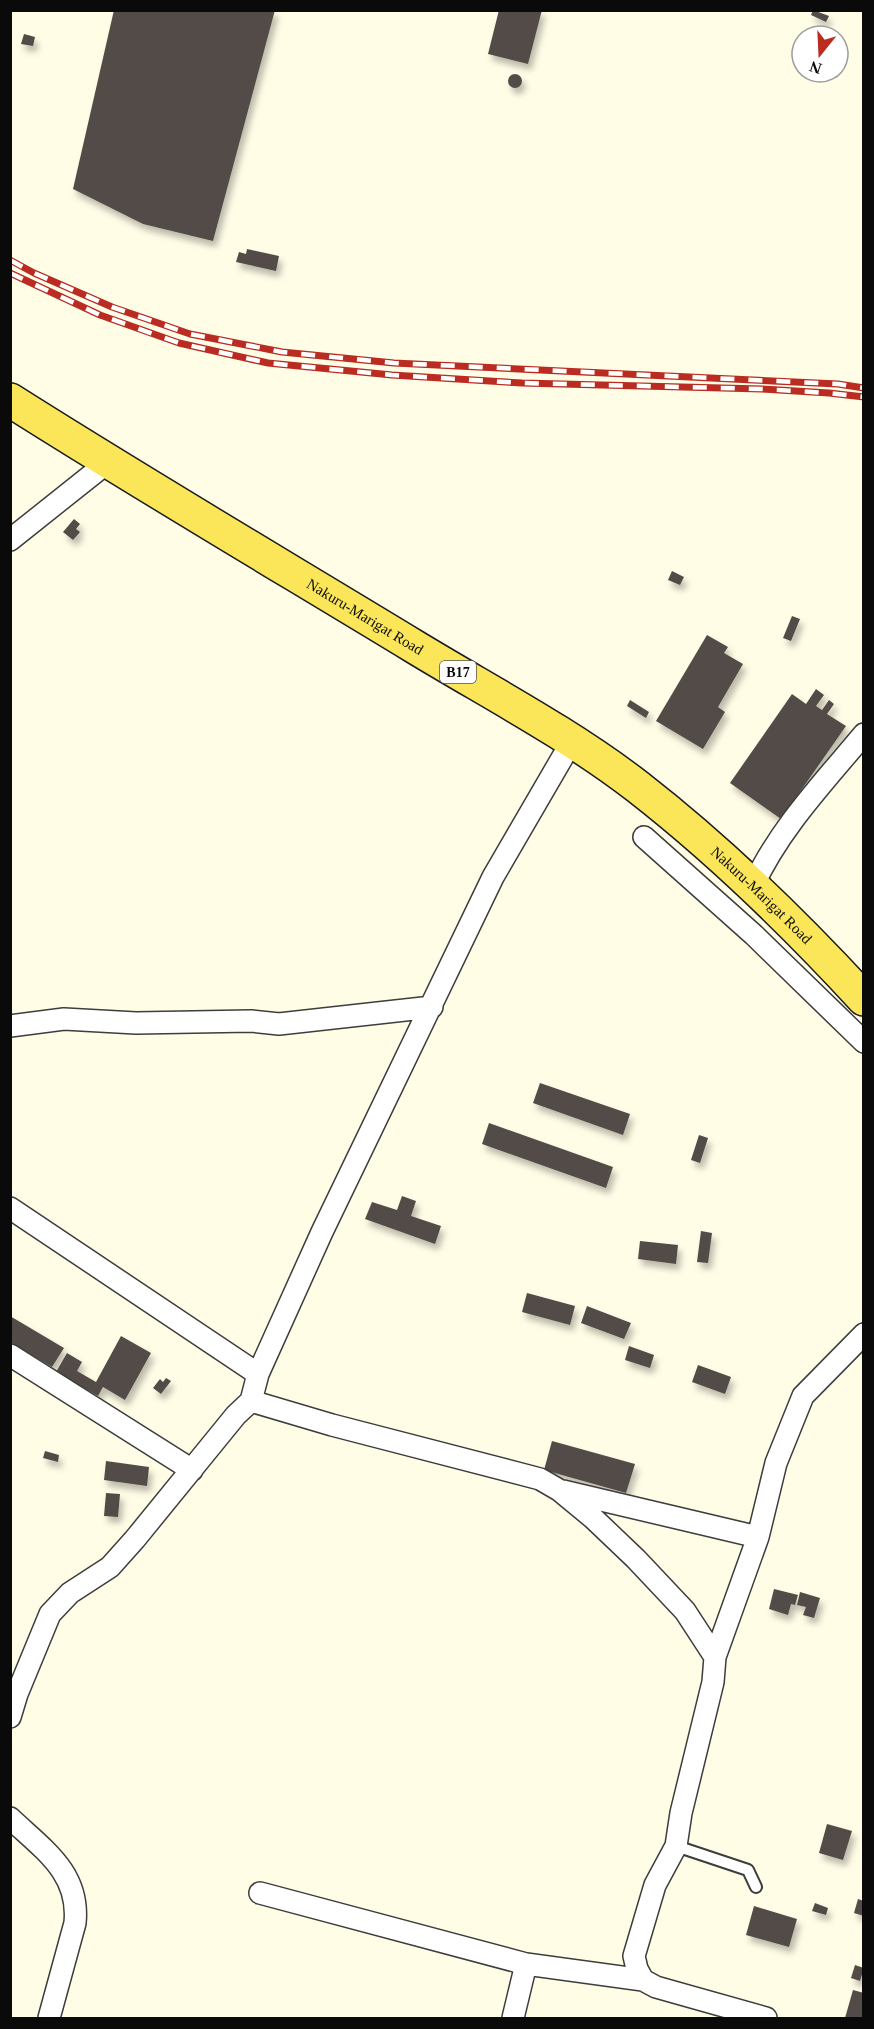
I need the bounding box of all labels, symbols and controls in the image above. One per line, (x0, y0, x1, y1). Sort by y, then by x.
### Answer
north arrow (790, 24, 850, 84)
text: N (807, 58, 824, 78)
street label: Nakuru-Marigat Road (304, 576, 426, 658)
road number: B17 (440, 661, 476, 683)
street label: Nakuru-Marigat Road (708, 843, 815, 947)

